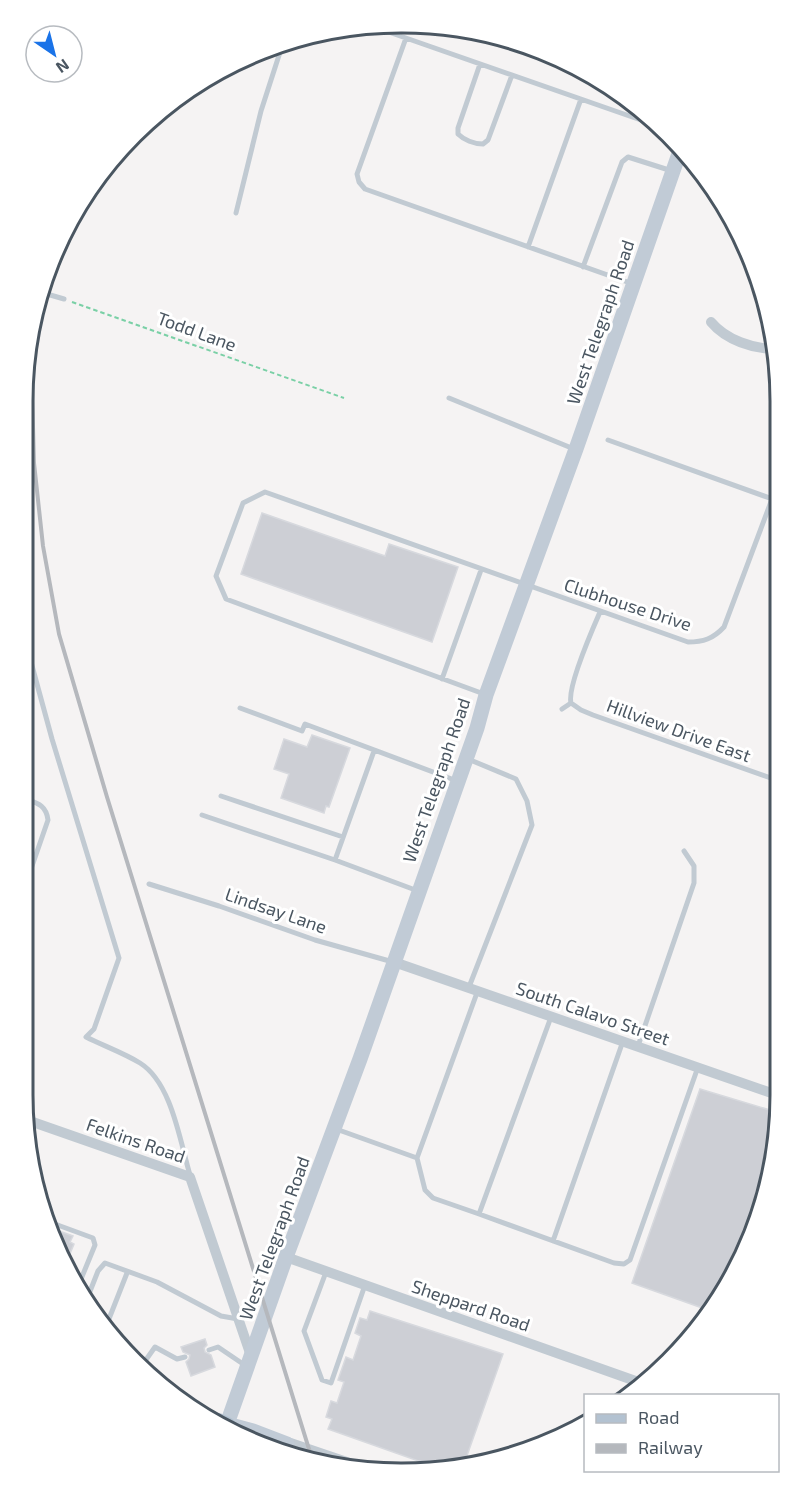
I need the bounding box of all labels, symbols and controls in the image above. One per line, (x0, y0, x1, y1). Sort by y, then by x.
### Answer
north arrow (24, 24, 84, 84)
text: N (53, 56, 73, 78)
street label: West Telegraph Road (561, 237, 639, 407)
street label: Todd Lane (154, 307, 240, 355)
street label: Clubhouse Drive (562, 573, 694, 635)
street label: Hillview Drive East (604, 694, 754, 766)
street label: West Telegraph Road (397, 695, 475, 865)
street label: Lindsay Lane (222, 882, 330, 938)
street label: South Calavo Street (513, 976, 673, 1050)
street label: Felkins Road (84, 1113, 188, 1167)
street label: West Telegraph Road (234, 1153, 314, 1323)
street label: Sheppard Road (409, 1274, 533, 1336)
legend (584, 1394, 779, 1472)
text: Road (638, 1406, 679, 1428)
text: Railway (638, 1436, 703, 1458)

